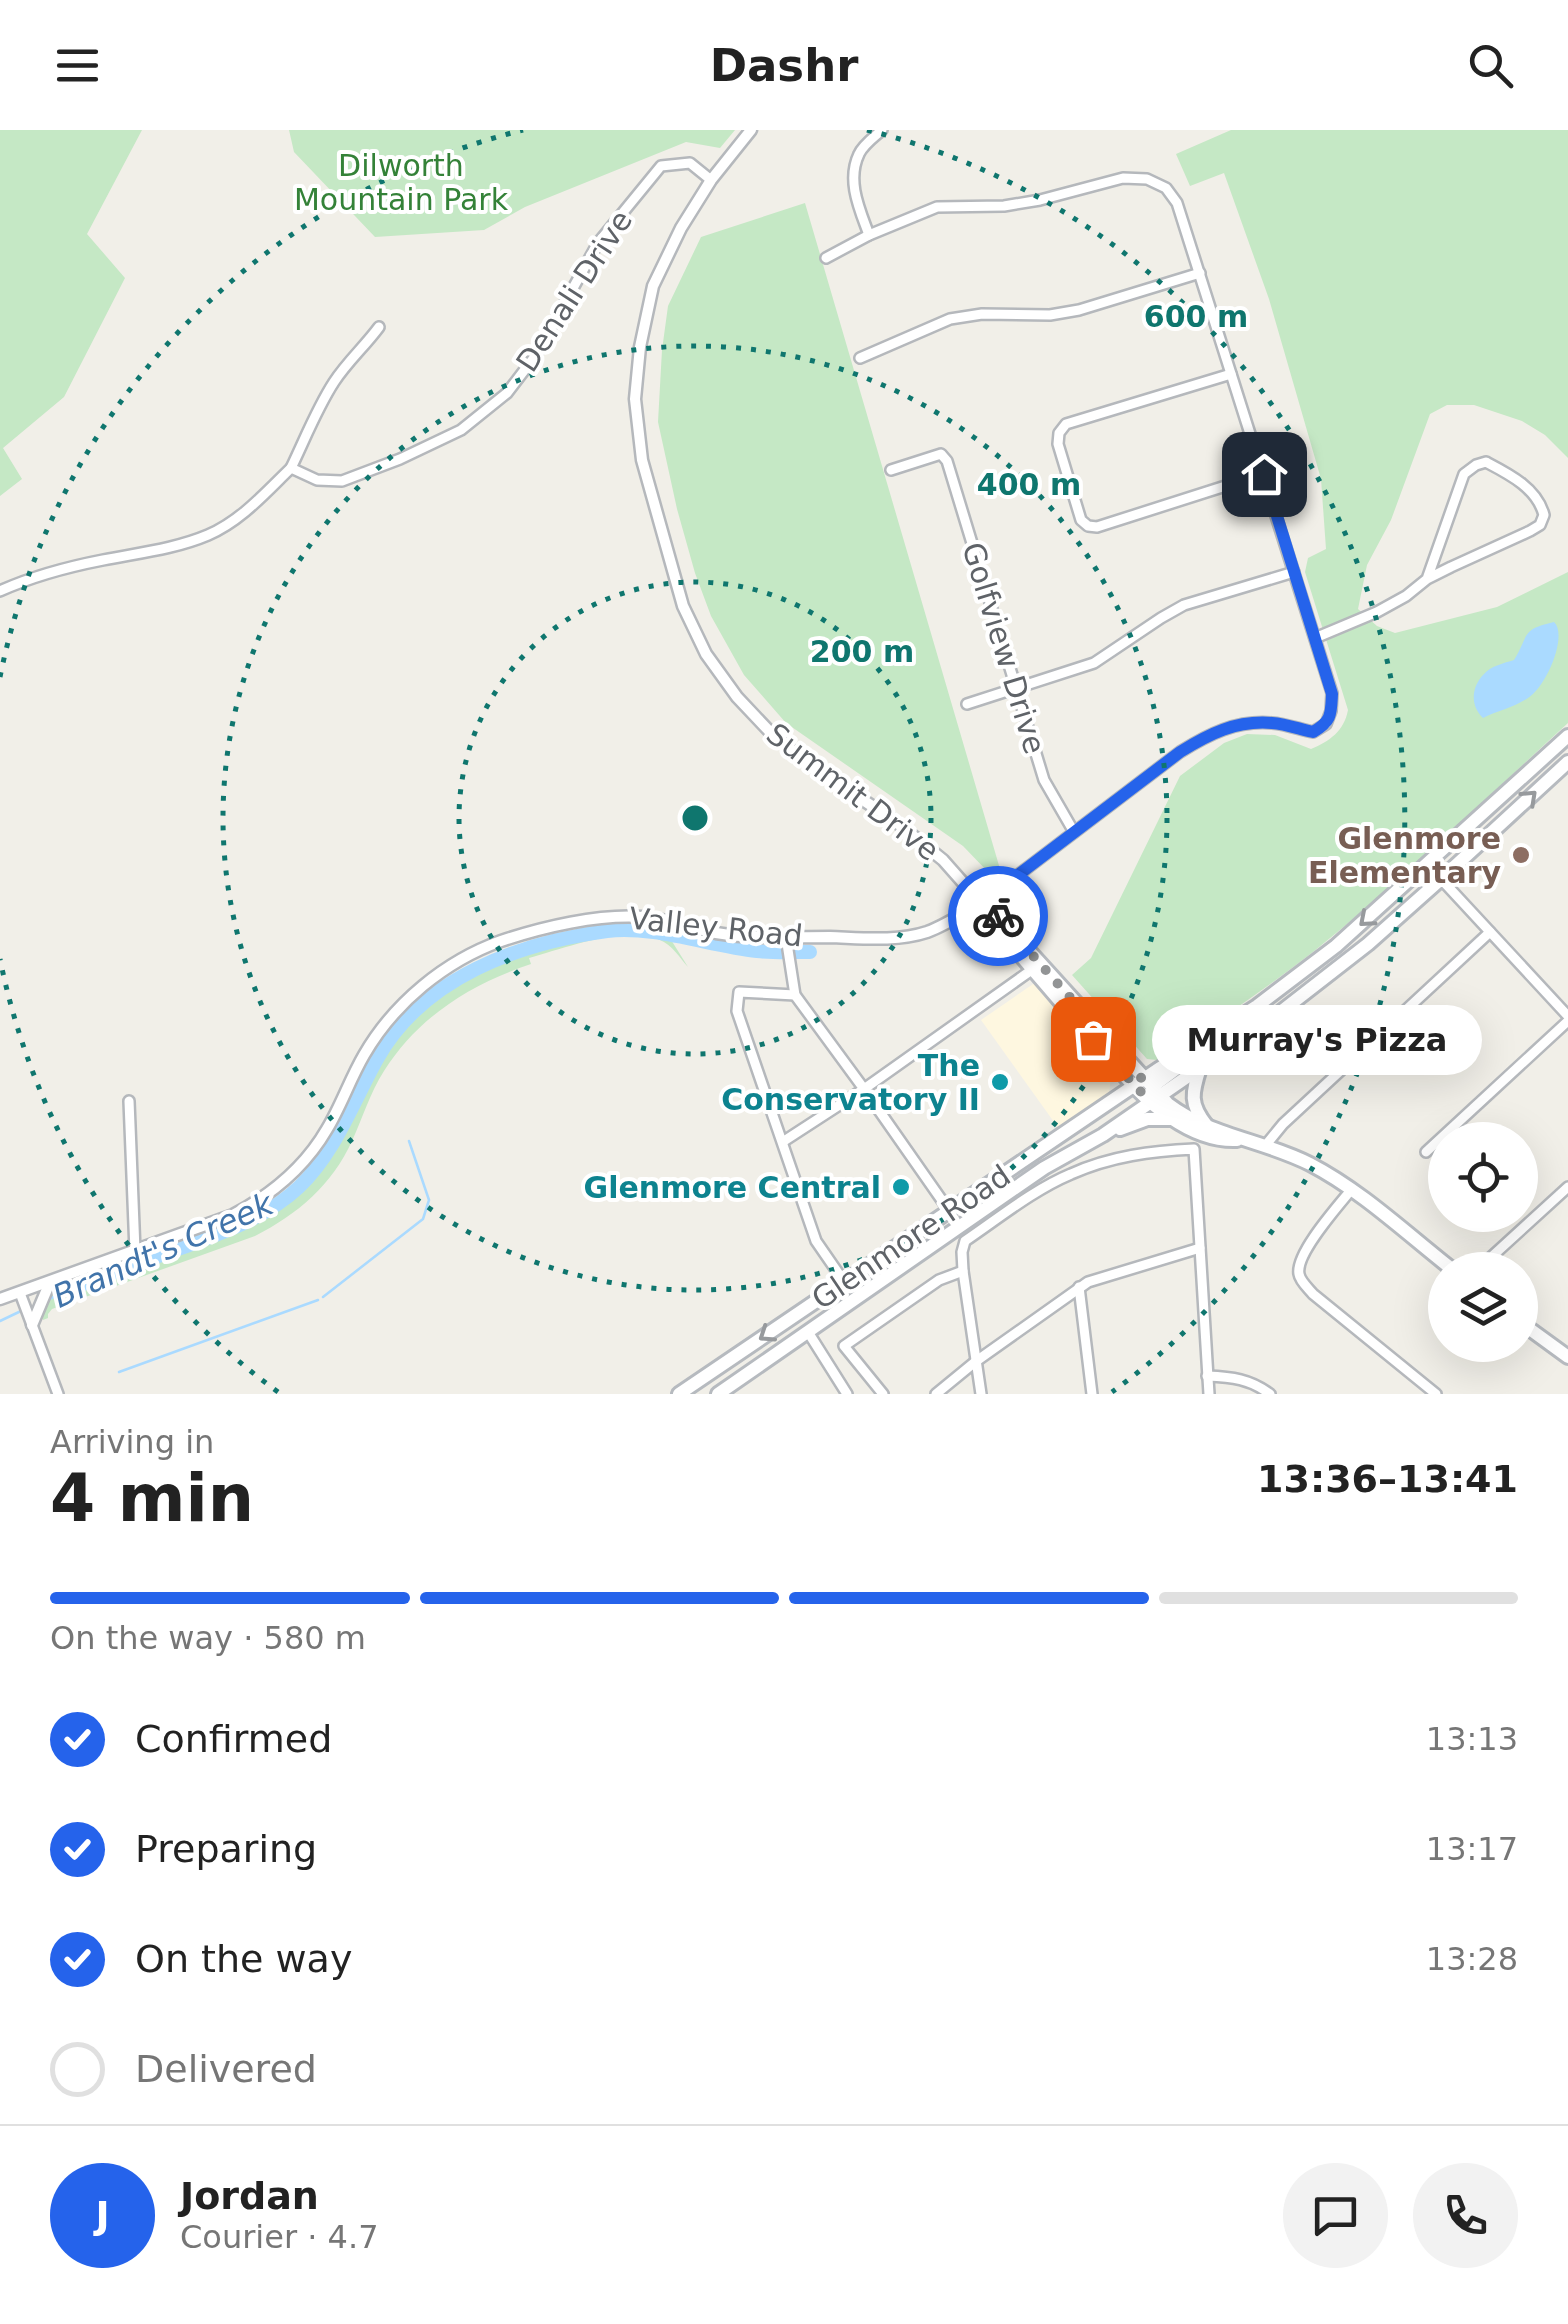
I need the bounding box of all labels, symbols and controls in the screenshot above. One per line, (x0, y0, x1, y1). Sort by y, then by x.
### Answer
icon: menu (50, 38, 105, 93)
icon: search (1463, 38, 1518, 93)
text: Dashr (710, 39, 858, 92)
park label: Dilworth Mountain Park (294, 148, 509, 217)
street label: Denali Drive (509, 204, 639, 378)
text: 600 m (1144, 299, 1248, 334)
pin (1222, 432, 1307, 517)
icon: home (1237, 447, 1292, 502)
text: 400 m (977, 467, 1081, 502)
street label: Golfview Drive (955, 538, 1053, 758)
text: 200 m (810, 634, 914, 669)
street label: Summit Drive (760, 716, 946, 868)
one-way arrow (1518, 791, 1537, 809)
centre of rings (677, 800, 713, 836)
place label: Glenmore Elementary (1308, 821, 1501, 890)
marker: Glenmore Elementary (1510, 844, 1532, 866)
courier (948, 866, 1048, 966)
icon: bike (971, 889, 1026, 944)
street label: Valley Road (628, 900, 804, 954)
one-way arrow (1360, 908, 1378, 926)
pin (1051, 997, 1136, 1082)
callout: Murray's Pizza (1153, 1004, 1483, 1074)
icon: bag (1066, 1012, 1121, 1067)
text: Murray's Pizza (1187, 1021, 1447, 1059)
place label: The Conservatory II (721, 1048, 980, 1117)
marker: The Conservatory II (989, 1071, 1011, 1093)
map controls (1428, 1122, 1538, 1362)
button: locate (1428, 1122, 1538, 1232)
street label: Glenmore Road (805, 1158, 1017, 1316)
place label: Glenmore Central (584, 1170, 881, 1205)
marker: Glenmore Central (890, 1176, 912, 1198)
water label: Brandt's Creek (47, 1184, 280, 1316)
button: layers (1428, 1252, 1538, 1362)
one-way arrow (758, 1323, 777, 1341)
text: Arriving in (50, 1423, 214, 1461)
text: 13:36–13:41 (1257, 1457, 1518, 1501)
text: 4 min (50, 1461, 254, 1536)
text: On the way · 580 m (50, 1619, 366, 1657)
icon: check (50, 1712, 105, 1767)
text: Confirmed (135, 1717, 332, 1761)
text: 13:13 (1426, 1720, 1518, 1758)
icon: check (50, 1822, 105, 1877)
text: Preparing (135, 1827, 317, 1871)
text: 13:17 (1426, 1830, 1518, 1868)
icon: check (50, 1932, 105, 1987)
text: On the way (135, 1937, 352, 1981)
text: 13:28 (1426, 1940, 1518, 1978)
text: Delivered (135, 2047, 317, 2091)
button: chat (1283, 2163, 1388, 2268)
button: phone (1413, 2163, 1518, 2268)
text: Jordan (180, 2174, 319, 2218)
text: J (95, 2193, 110, 2237)
text: Courier · 4.7 (180, 2218, 379, 2256)

